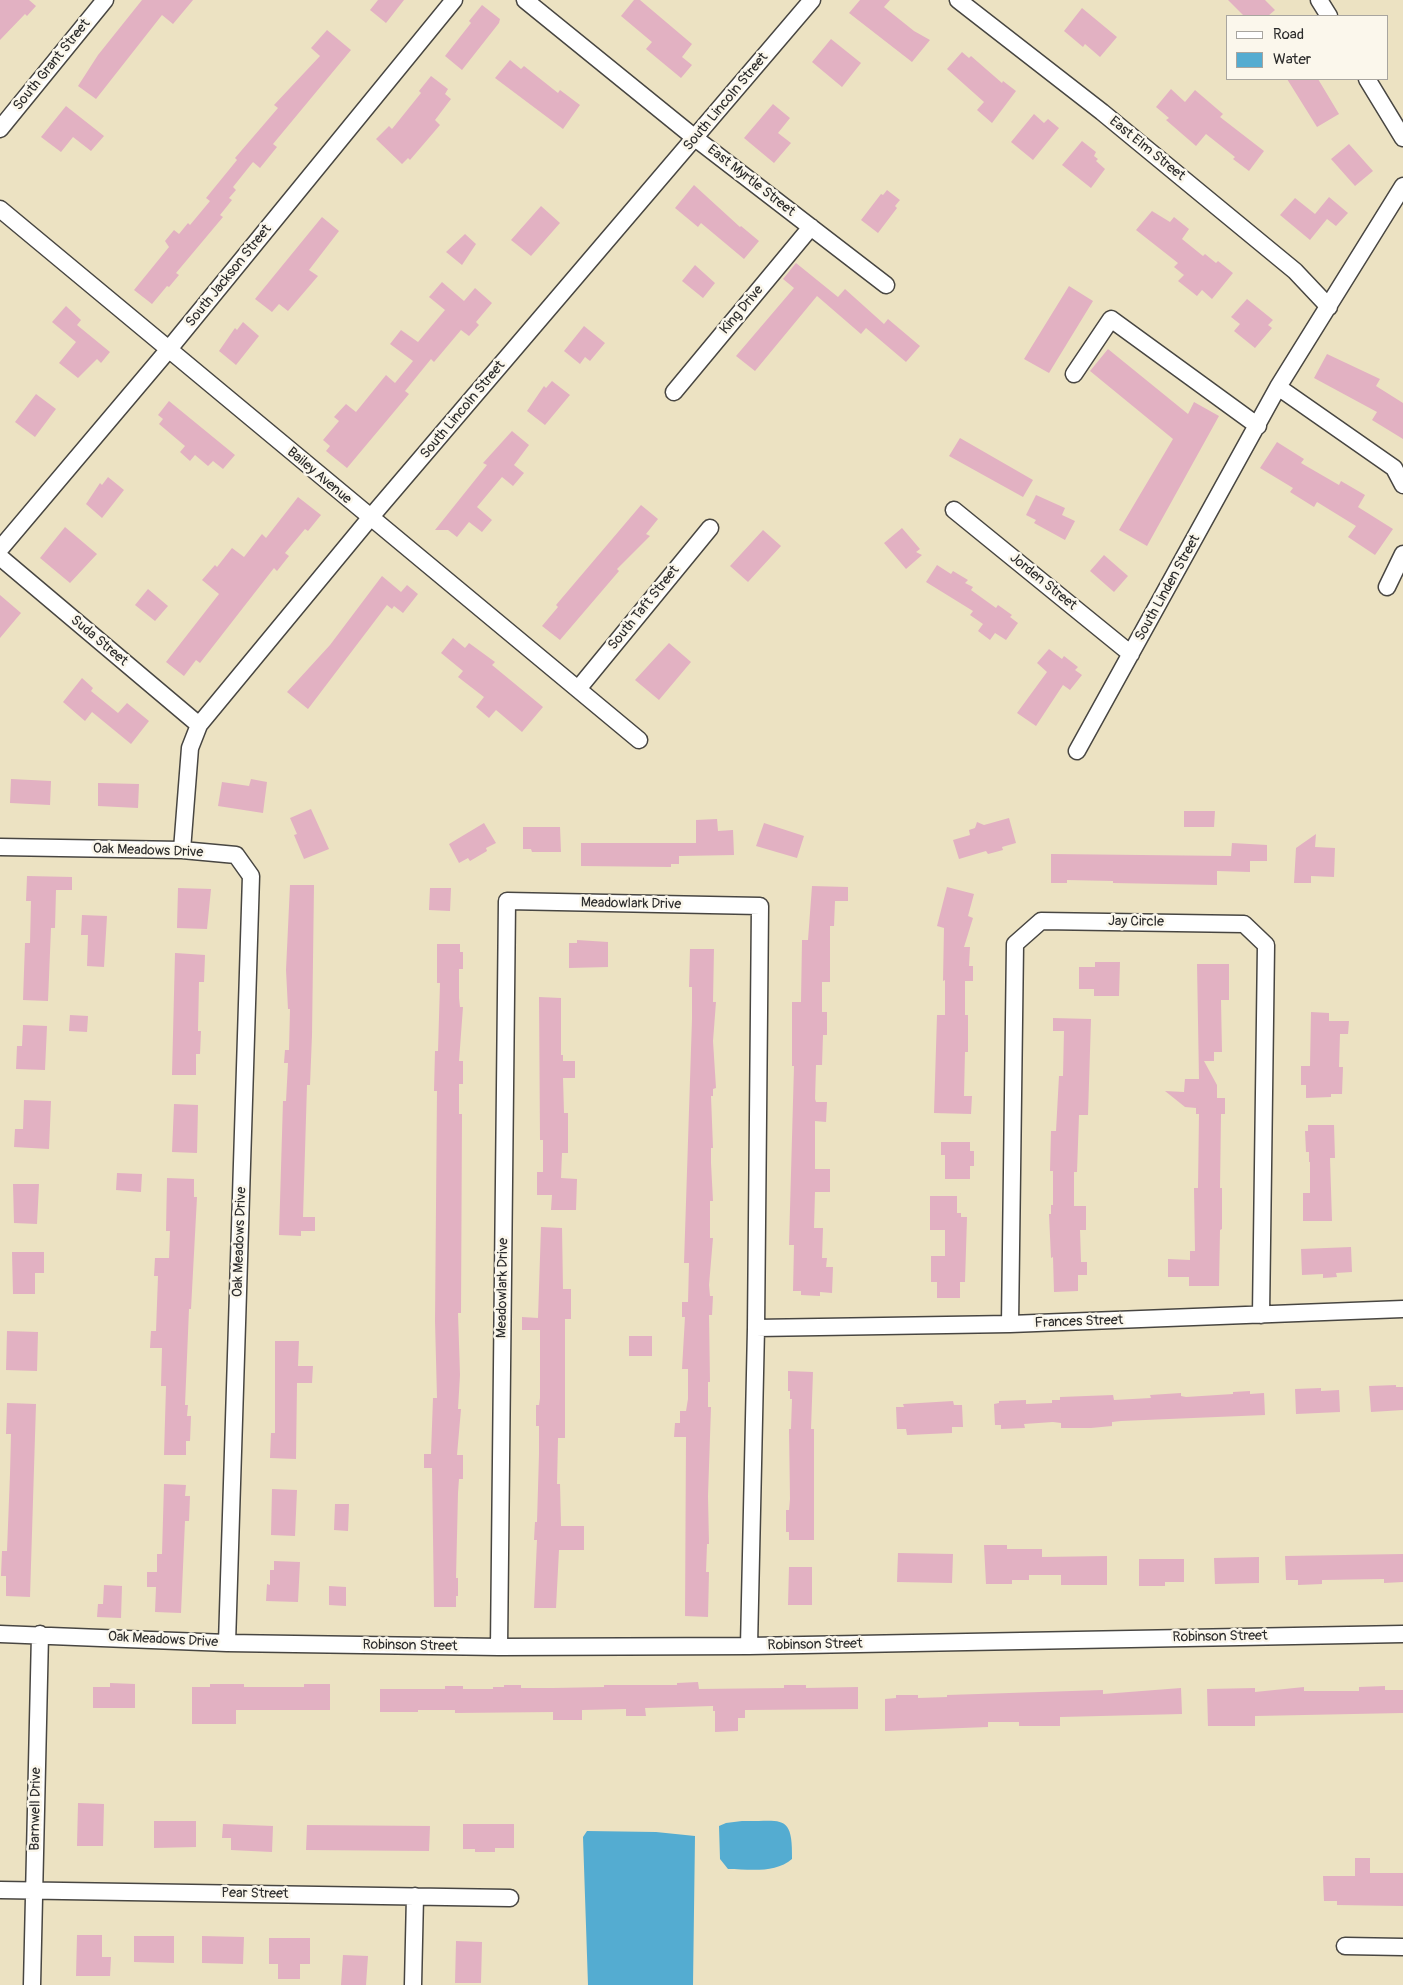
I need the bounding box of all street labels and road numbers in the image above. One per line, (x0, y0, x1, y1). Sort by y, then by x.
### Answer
street label: South Grant Street (10, 16, 94, 114)
street label: South Lincoln Street (680, 49, 772, 155)
street label: East Elm Street (1106, 113, 1188, 185)
street label: East Myrtle Street (704, 142, 798, 220)
street label: South Jackson Street (183, 221, 275, 331)
street label: King Drive (717, 282, 767, 338)
street label: South Lincoln Street (417, 357, 509, 463)
street label: Bailey Avenue (283, 444, 355, 508)
street label: South Linden Street (1132, 532, 1204, 644)
street label: Jorden Street (1006, 550, 1080, 614)
street label: South Taft Street (605, 562, 683, 654)
street label: Suda Street (67, 612, 131, 670)
street label: Oak Meadows Drive (93, 841, 203, 861)
street label: Meadowlark Drive (581, 895, 681, 913)
street label: Jay Circle (1108, 913, 1164, 931)
street label: Oak Meadows Drive (230, 1187, 250, 1297)
street label: Meadowlark Drive (494, 1238, 512, 1338)
street label: Frances Street (1034, 1312, 1124, 1332)
street label: Robinson Street (1172, 1628, 1268, 1646)
street label: Oak Meadows Drive (107, 1629, 219, 1651)
street label: Robinson Street (767, 1636, 863, 1654)
street label: Robinson Street (362, 1637, 458, 1655)
street label: Barnwell Drive (27, 1767, 45, 1851)
street label: Pear Street (221, 1885, 289, 1903)

